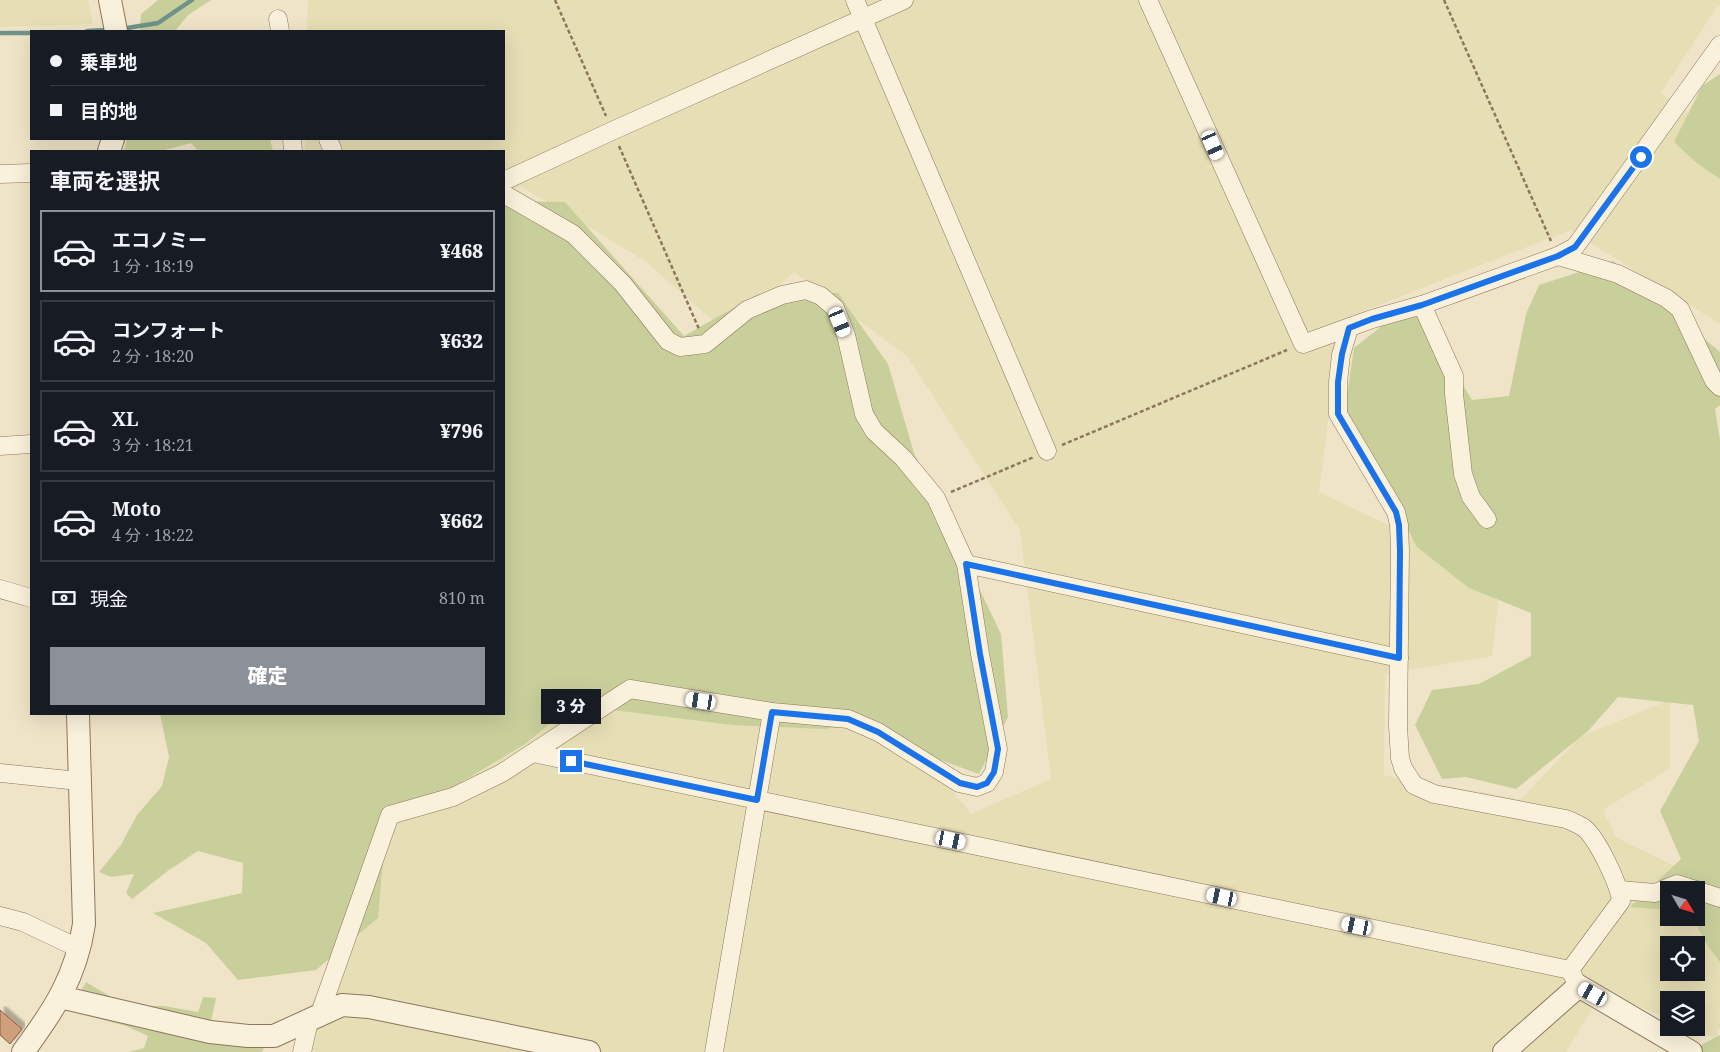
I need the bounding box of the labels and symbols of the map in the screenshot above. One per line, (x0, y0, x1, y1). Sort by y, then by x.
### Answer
car (1200, 128, 1225, 162)
route start (1630, 146, 1652, 168)
car (827, 305, 852, 339)
callout: 3 分 (541, 688, 601, 724)
car (685, 691, 716, 711)
route end (560, 750, 582, 772)
car (934, 830, 967, 850)
north arrow (1660, 881, 1705, 926)
car (1205, 887, 1238, 907)
car (1340, 916, 1373, 936)
car (1576, 980, 1609, 1008)

